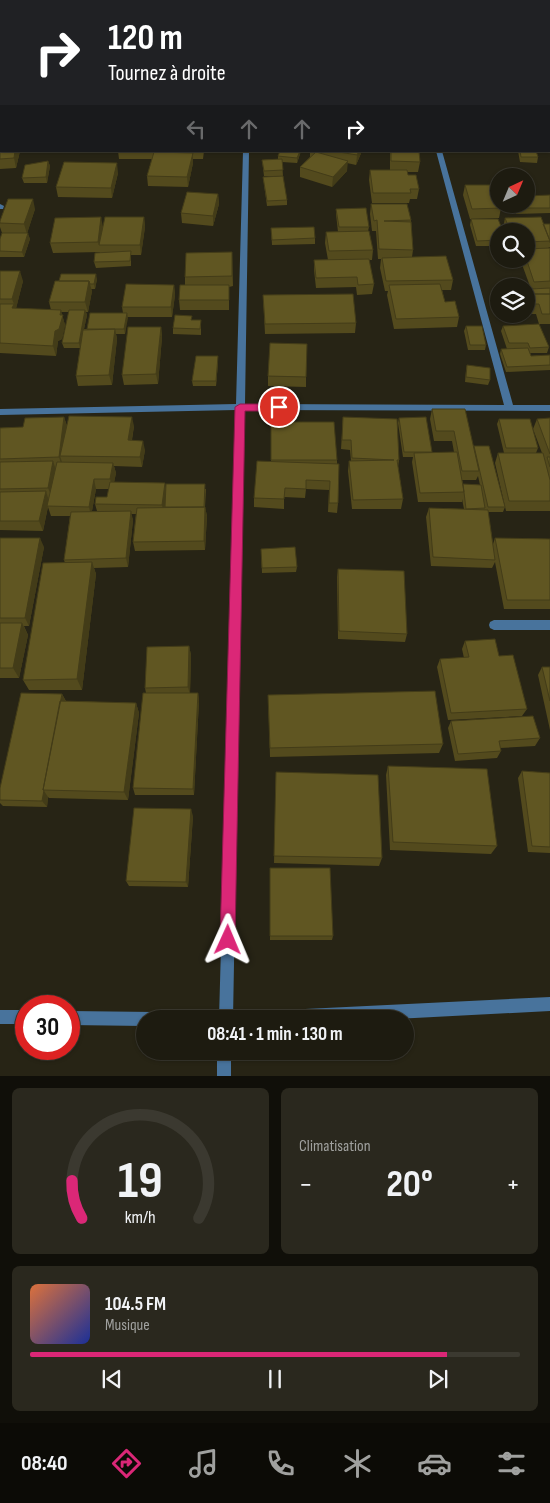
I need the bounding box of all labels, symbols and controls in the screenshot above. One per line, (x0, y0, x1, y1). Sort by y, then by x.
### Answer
text: 120 m (108, 17, 183, 60)
icon: right (25, 20, 90, 85)
text: Tournez à droite (108, 60, 225, 87)
icon: left (182, 115, 210, 143)
icon: ahead (235, 115, 263, 143)
icon: ahead (288, 115, 316, 143)
icon: right (341, 115, 369, 143)
north arrow (490, 168, 535, 212)
map controls (490, 168, 535, 323)
button: search (490, 223, 535, 268)
button: layers (490, 278, 535, 323)
pin (258, 386, 300, 428)
icon: arrive (265, 393, 293, 421)
position arrow (201, 913, 253, 965)
speed limit sign: 30 (15, 995, 80, 1060)
text: 08:41 · 1 min · 130 m (207, 1023, 343, 1046)
text: Climatisation (299, 1137, 371, 1156)
text: 19 (118, 1150, 163, 1213)
text: 20° (386, 1162, 433, 1207)
text: − (299, 1168, 313, 1201)
text: + (506, 1168, 520, 1201)
text: km/h (125, 1207, 156, 1228)
text: 104.5 FM (105, 1293, 166, 1316)
text: Musique (105, 1316, 150, 1335)
icon: previous (98, 1365, 126, 1393)
icon: pause (261, 1365, 289, 1393)
icon: next (424, 1365, 452, 1393)
icon: directions (109, 1446, 144, 1481)
icon: music (186, 1446, 221, 1481)
icon: phone (263, 1446, 298, 1481)
icon: climate (340, 1446, 375, 1481)
icon: car (417, 1446, 452, 1481)
icon: filters (494, 1446, 529, 1481)
text: 08:40 (21, 1450, 67, 1477)

